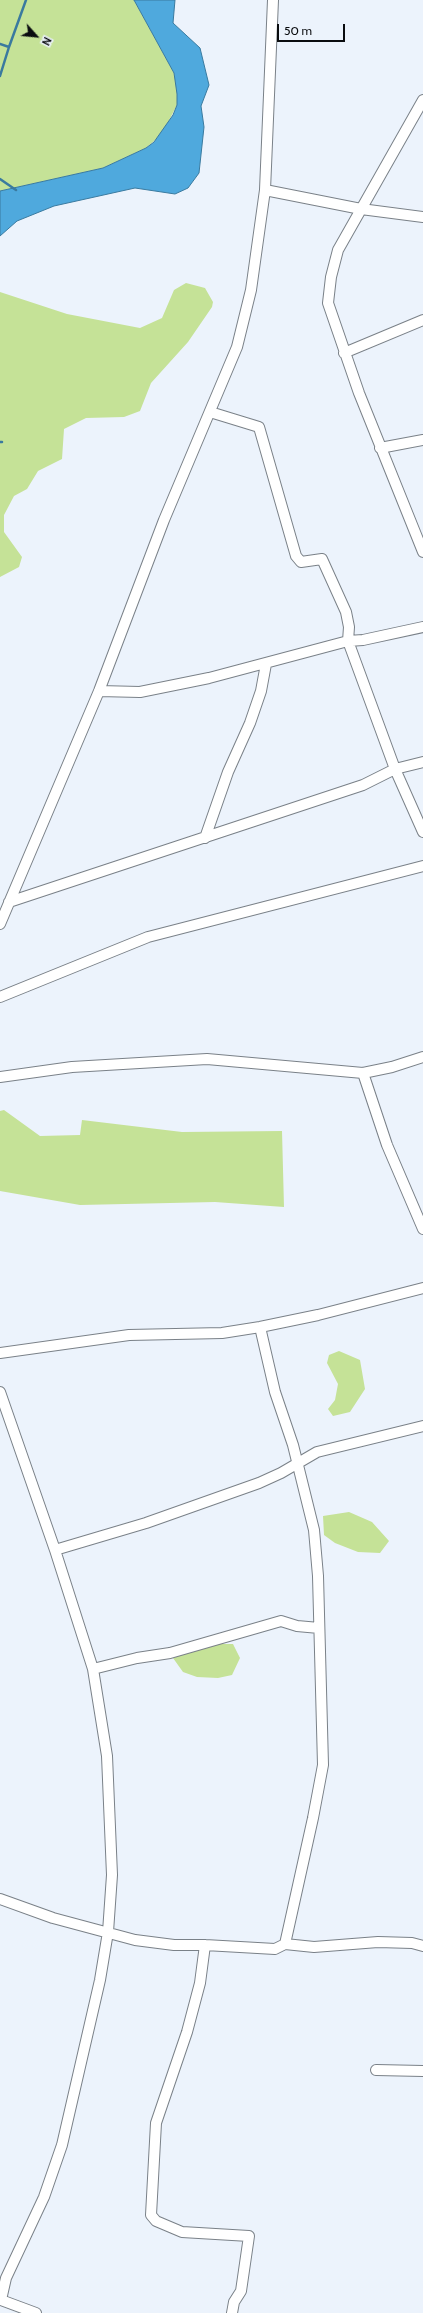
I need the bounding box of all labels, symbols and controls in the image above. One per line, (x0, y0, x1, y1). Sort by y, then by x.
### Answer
north arrow (16, 16, 56, 56)
scale bar (279, 16, 347, 42)
text: 50 m (284, 23, 312, 38)
text: N (39, 35, 55, 48)

